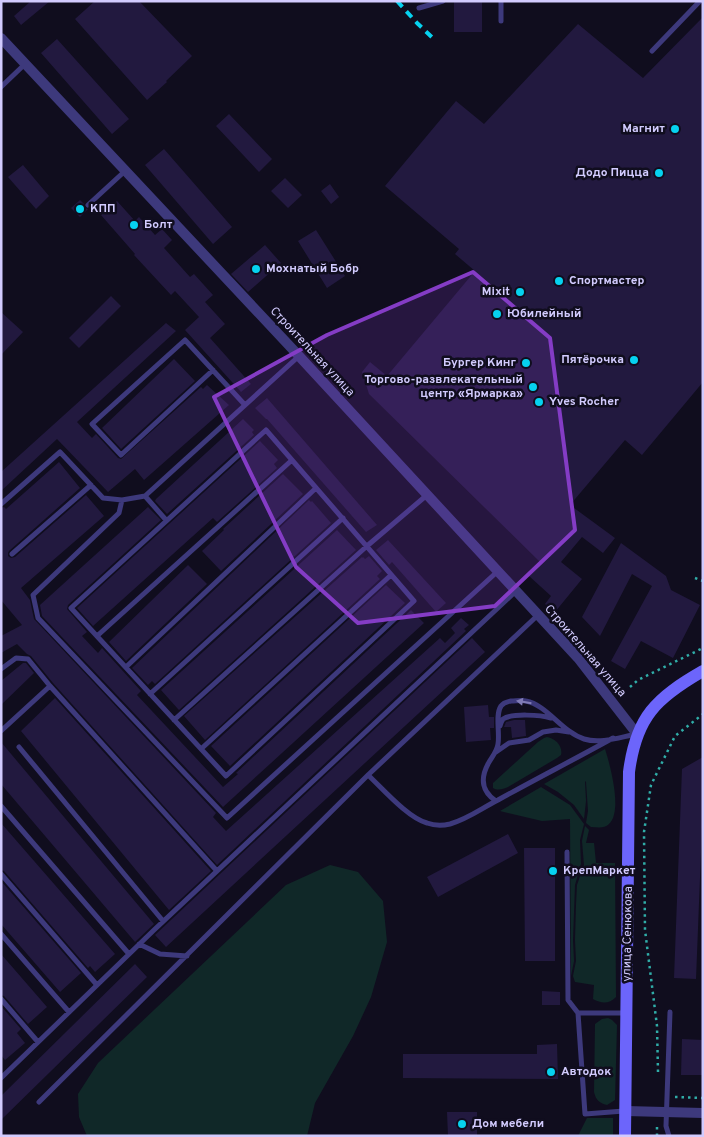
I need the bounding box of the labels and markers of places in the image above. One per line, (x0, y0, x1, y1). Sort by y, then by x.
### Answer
place label: Магнит (622, 121, 665, 137)
marker: Магнит (669, 123, 681, 135)
place label: Додо Пицца (576, 165, 649, 181)
marker: Додо Пицца (653, 167, 665, 179)
place label: КПП (90, 201, 116, 217)
marker: КПП (74, 203, 86, 215)
place label: Болт (144, 217, 173, 233)
marker: Болт (128, 219, 140, 231)
place label: Мохнатый Бобр (266, 261, 359, 277)
marker: Мохнатый Бобр (250, 263, 262, 275)
place label: Спортмастер (569, 273, 645, 289)
marker: Спортмастер (553, 275, 565, 287)
place label: Mixit (482, 284, 510, 300)
marker: Mixit (514, 286, 526, 298)
place label: Юбилейный (507, 306, 581, 322)
marker: Юбилейный (491, 308, 503, 320)
place label: Пятёрочка (561, 352, 624, 368)
marker: Пятёрочка (628, 354, 640, 366)
place label: Бургер Кинг (443, 355, 516, 371)
marker: Бургер Кинг (520, 357, 532, 369)
place label: Торгово-развлекательный центр «Ярмарка» (364, 372, 523, 402)
marker: Торгово-развлекательный центр «Ярмарка» (527, 381, 539, 393)
place label: Yves Rocher (549, 394, 619, 410)
marker: Yves Rocher (533, 396, 545, 408)
place label: КрепМаркет (563, 863, 636, 879)
marker: КрепМаркет (547, 865, 559, 877)
place label: Автодок (561, 1064, 611, 1080)
marker: Автодок (545, 1066, 557, 1078)
place label: Дом мебели (472, 1116, 544, 1132)
marker: Дом мебели (456, 1118, 468, 1130)

